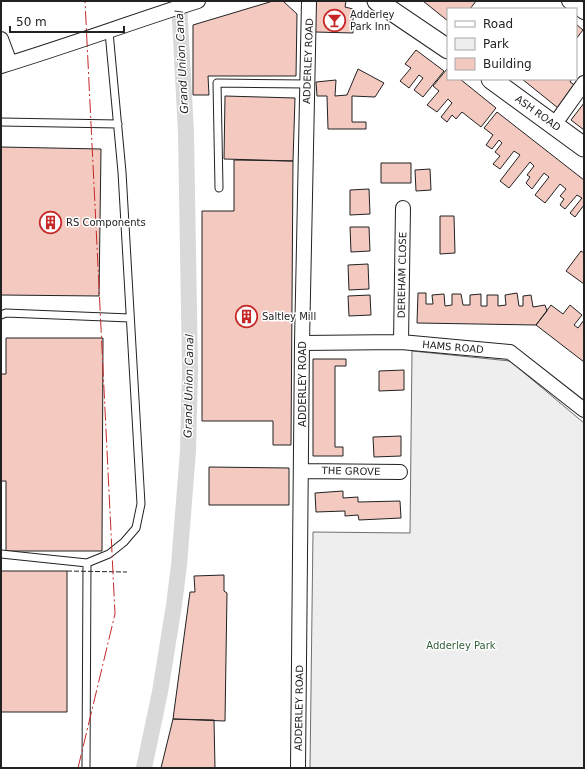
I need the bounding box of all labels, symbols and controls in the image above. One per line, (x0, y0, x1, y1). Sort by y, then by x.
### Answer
bar icon: Adderley Park Inn (321, 7, 347, 33)
scale bar (10, 8, 124, 34)
legend (447, 8, 577, 80)
place label: Adderley Park Inn (350, 9, 395, 32)
water label: Grand Union Canal (173, 10, 191, 114)
text: 50 m (16, 15, 47, 29)
text: Road (483, 17, 513, 31)
street label: ADDERLEY ROAD (301, 18, 315, 104)
text: Park (483, 37, 509, 51)
text: Building (483, 57, 532, 71)
street label: ASH ROAD (513, 93, 563, 133)
building icon: RS Components (37, 209, 63, 235)
place label: RS Components (66, 217, 146, 228)
street label: DEREHAM CLOSE (396, 232, 408, 318)
building icon: Saltley Mill (234, 303, 260, 329)
place label: Saltley Mill (262, 311, 316, 322)
water label: Grand Union Canal (182, 334, 196, 438)
street label: HAMS ROAD (422, 339, 485, 355)
street label: ADDERLEY ROAD (297, 341, 308, 427)
street label: THE GROVE (321, 465, 380, 477)
park label: Adderley Park (426, 640, 496, 651)
street label: ADDERLEY ROAD (293, 665, 305, 751)

